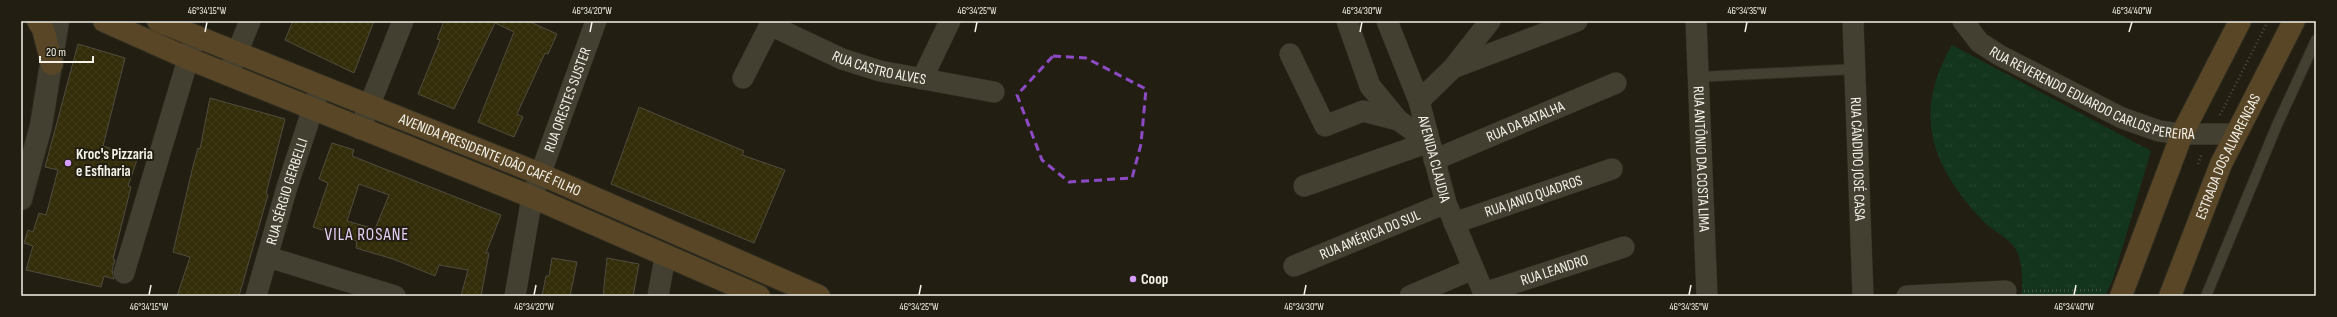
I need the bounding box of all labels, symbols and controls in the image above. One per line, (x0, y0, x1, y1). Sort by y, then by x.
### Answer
text: 46°34'15"W (188, 5, 227, 17)
text: 46°34'20"W (572, 5, 612, 17)
text: 46°34'25"W (957, 5, 997, 17)
text: 46°34'30"W (1342, 5, 1382, 17)
text: 46°34'35"W (1727, 5, 1767, 17)
text: 46°34'40"W (2112, 5, 2152, 17)
scale bar (40, 38, 93, 64)
street label: RUA REVERENDO EDUARDO CARLOS PEREIRA (1986, 42, 2195, 144)
text: 20 m (46, 45, 66, 60)
street label: RUA ORESTES SUSTER (540, 45, 596, 155)
street label: RUA CASTRO ALVES (829, 47, 928, 89)
street label: RUA ANTÔNIO DA COSTA LIMA (1689, 86, 1713, 233)
street label: ESTRADA DOS ALVARENGAS (2191, 91, 2265, 222)
street label: RUA DA BATALHA (1483, 97, 1568, 147)
street label: RUA CÂNDIDO JOSÉ CASA (1846, 97, 1869, 222)
street label: AVENIDA PRESIDENTE JOÃO CAFÉ FILHO (395, 109, 584, 201)
street label: AVENIDA CLAUDIA (1413, 112, 1455, 205)
street label: RUA SÉRGIO GERBELLI (262, 136, 312, 247)
place label: Kroc's Pizzaria e Esfiharia (76, 145, 153, 181)
marker: Kroc's Pizzaria e Esfiharia (63, 158, 73, 168)
street label: RUA JANIO QUADROS (1482, 171, 1585, 222)
street label: RUA AMÉRICA DO SUL (1317, 206, 1424, 264)
district label: VILA ROSANE (325, 225, 409, 245)
street label: RUA LEANDRO (1518, 250, 1591, 290)
place label: Coop (1141, 270, 1168, 289)
marker: Coop (1128, 274, 1138, 284)
text: 46°34'15"W (130, 301, 169, 313)
text: 46°34'20"W (514, 301, 554, 313)
text: 46°34'25"W (899, 301, 939, 313)
text: 46°34'30"W (1284, 301, 1324, 313)
text: 46°34'35"W (1669, 301, 1709, 313)
text: 46°34'40"W (2054, 301, 2094, 313)

